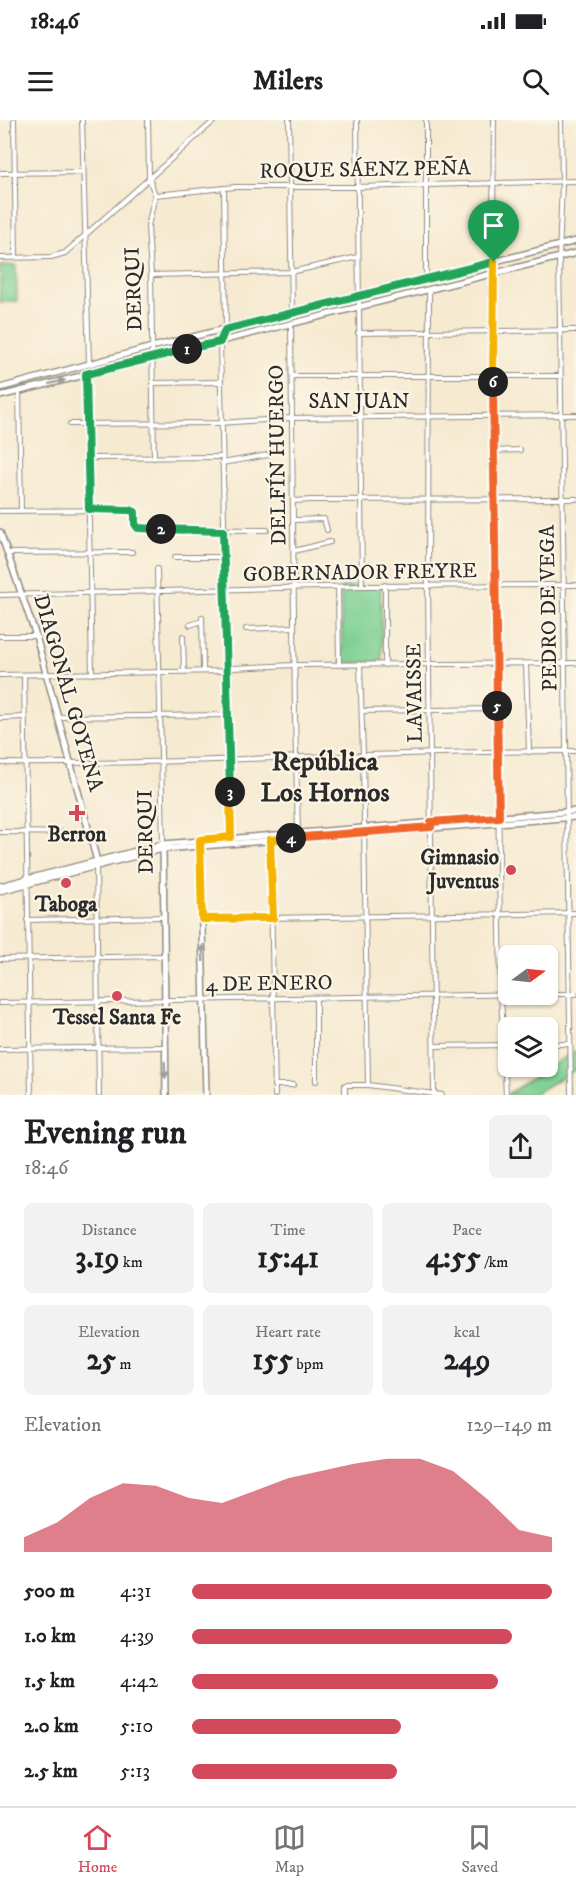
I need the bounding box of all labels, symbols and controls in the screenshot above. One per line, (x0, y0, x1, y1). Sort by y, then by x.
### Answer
text: 18:46 (30, 8, 79, 35)
text: Milers (253, 64, 323, 98)
icon: menu (24, 65, 57, 98)
icon: search (519, 65, 552, 98)
street label: ROQUE SÁENZ PEÑA (259, 153, 472, 185)
pin (468, 200, 519, 262)
icon: arrive (477, 209, 510, 242)
street label: DERQUI (120, 246, 148, 332)
pin: 1 (172, 334, 202, 364)
text: 1 (184, 339, 190, 359)
street label: DELFÍN HUERGO (261, 364, 293, 546)
pin: 6 (478, 367, 508, 397)
text: 6 (489, 372, 497, 392)
one-way arrow (47, 376, 66, 386)
street label: SAN JUAN (309, 389, 409, 415)
pin: 2 (146, 514, 176, 544)
text: 2 (157, 519, 165, 539)
street label: PEDRO DE VEGA (535, 524, 563, 692)
street label: GOBERNADOR FREYRE (243, 558, 477, 588)
street label: DIAGONAL GOYENA (27, 591, 109, 795)
street label: LAVAISSE (401, 643, 429, 743)
pin: 5 (482, 691, 512, 721)
text: 5 (493, 696, 501, 716)
district label: República Los Hornos (261, 745, 389, 810)
pin: 3 (215, 777, 245, 807)
text: 3 (227, 782, 233, 802)
street label: DERQUI (132, 790, 160, 874)
marker: Berron (70, 806, 84, 820)
place label: Berron (48, 822, 107, 848)
pin: 4 (276, 823, 306, 853)
text: 4 (286, 828, 296, 848)
place label: Gimnasio Juventus (421, 845, 499, 895)
marker: Gimnasio Juventus (504, 863, 518, 877)
marker: Taboga (59, 876, 73, 890)
place label: Taboga (34, 892, 98, 918)
one-way arrow (198, 943, 208, 962)
north arrow (498, 945, 558, 1005)
map controls (498, 945, 558, 1077)
street label: 4 DE ENERO (205, 970, 333, 998)
marker: Tessel Santa Fe (110, 989, 124, 1003)
place label: Tessel Santa Fe (52, 1005, 181, 1031)
button: layers (498, 1017, 558, 1077)
one-way arrow (160, 1061, 170, 1080)
text: Evening run (24, 1113, 186, 1154)
button: share (489, 1115, 552, 1178)
text: 18:46 (24, 1156, 69, 1181)
text: Distance (81, 1220, 137, 1240)
text: Time (271, 1220, 305, 1240)
text: Pace (452, 1220, 482, 1240)
text: 3.19 (75, 1240, 119, 1277)
text: 15:41 (257, 1240, 319, 1277)
text: 4:55 (426, 1240, 481, 1277)
text: km (119, 1252, 143, 1272)
text: /km (481, 1252, 508, 1272)
text: Elevation (78, 1322, 140, 1342)
text: Heart rate (255, 1322, 321, 1342)
text: kcal (454, 1322, 480, 1342)
text: 25 (87, 1342, 116, 1379)
text: 155 (252, 1342, 293, 1379)
text: 249 (444, 1342, 490, 1379)
text: m (116, 1354, 131, 1374)
text: bpm (293, 1354, 324, 1374)
text: Elevation (24, 1413, 101, 1438)
text: 129–149 m (466, 1413, 552, 1438)
text: 500 m (24, 1579, 75, 1604)
text: 4:31 (120, 1579, 152, 1604)
text: 1.0 km (24, 1624, 76, 1649)
text: 4:39 (120, 1624, 154, 1649)
text: 1.5 km (24, 1669, 75, 1694)
text: 4:42 (120, 1669, 158, 1694)
text: 2.0 km (24, 1714, 79, 1739)
text: 5:10 (120, 1714, 153, 1739)
text: 2.5 km (24, 1759, 78, 1784)
text: 5:13 (120, 1759, 150, 1784)
tab: Home (78, 1821, 117, 1877)
tab: Map (273, 1821, 306, 1877)
tab: Saved (461, 1821, 498, 1877)

